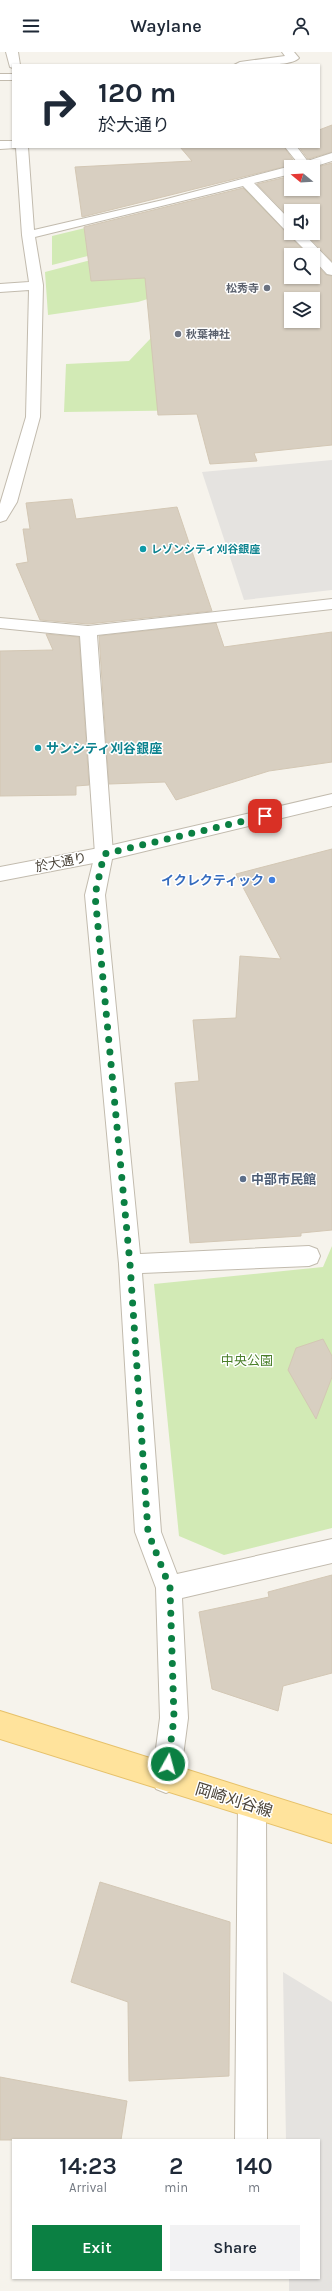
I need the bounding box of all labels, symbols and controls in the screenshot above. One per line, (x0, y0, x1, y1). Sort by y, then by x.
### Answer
icon: menu (20, 15, 42, 37)
text: Waylane (130, 15, 202, 37)
icon: person (290, 15, 312, 37)
text: 120 m (98, 76, 176, 109)
icon: right (32, 80, 84, 132)
text: 於大通り (98, 114, 170, 136)
north arrow (284, 160, 320, 196)
map controls (284, 160, 320, 328)
button: sound (284, 204, 320, 240)
button: search (284, 248, 320, 284)
place label: 松秀寺 (226, 282, 259, 295)
marker: 松秀寺 (262, 283, 272, 293)
button: layers (284, 292, 320, 328)
place label: 秋葉神社 (186, 328, 230, 341)
marker: 秋葉神社 (173, 329, 183, 339)
place label: レゾンシティ刈谷銀座 (151, 543, 260, 556)
marker: レゾンシティ刈谷銀座 (138, 544, 148, 554)
place label: サンシティ刈谷銀座 (46, 741, 162, 756)
marker: サンシティ刈谷銀座 (33, 743, 43, 753)
pin (248, 799, 282, 833)
icon: arrive (254, 805, 276, 827)
street label: 於大通り (34, 850, 88, 874)
place label: イクレクティック (161, 873, 264, 888)
marker: イクレクティック (267, 875, 277, 885)
place label: 中部市民館 (251, 1172, 316, 1187)
marker: 中部市民館 (238, 1174, 248, 1184)
park label: 中央公園 (221, 1353, 273, 1368)
position arrow (147, 1743, 189, 1785)
street label: 岡崎刈谷線 (193, 1779, 275, 1821)
text: 14:23 (59, 2152, 117, 2180)
text: 2 (169, 2152, 183, 2180)
text: 140 (235, 2152, 273, 2180)
text: Arrival (69, 2180, 107, 2195)
text: min (164, 2180, 188, 2195)
text: m (248, 2180, 260, 2195)
button: Exit (32, 2225, 162, 2271)
button: Share (170, 2225, 300, 2271)

